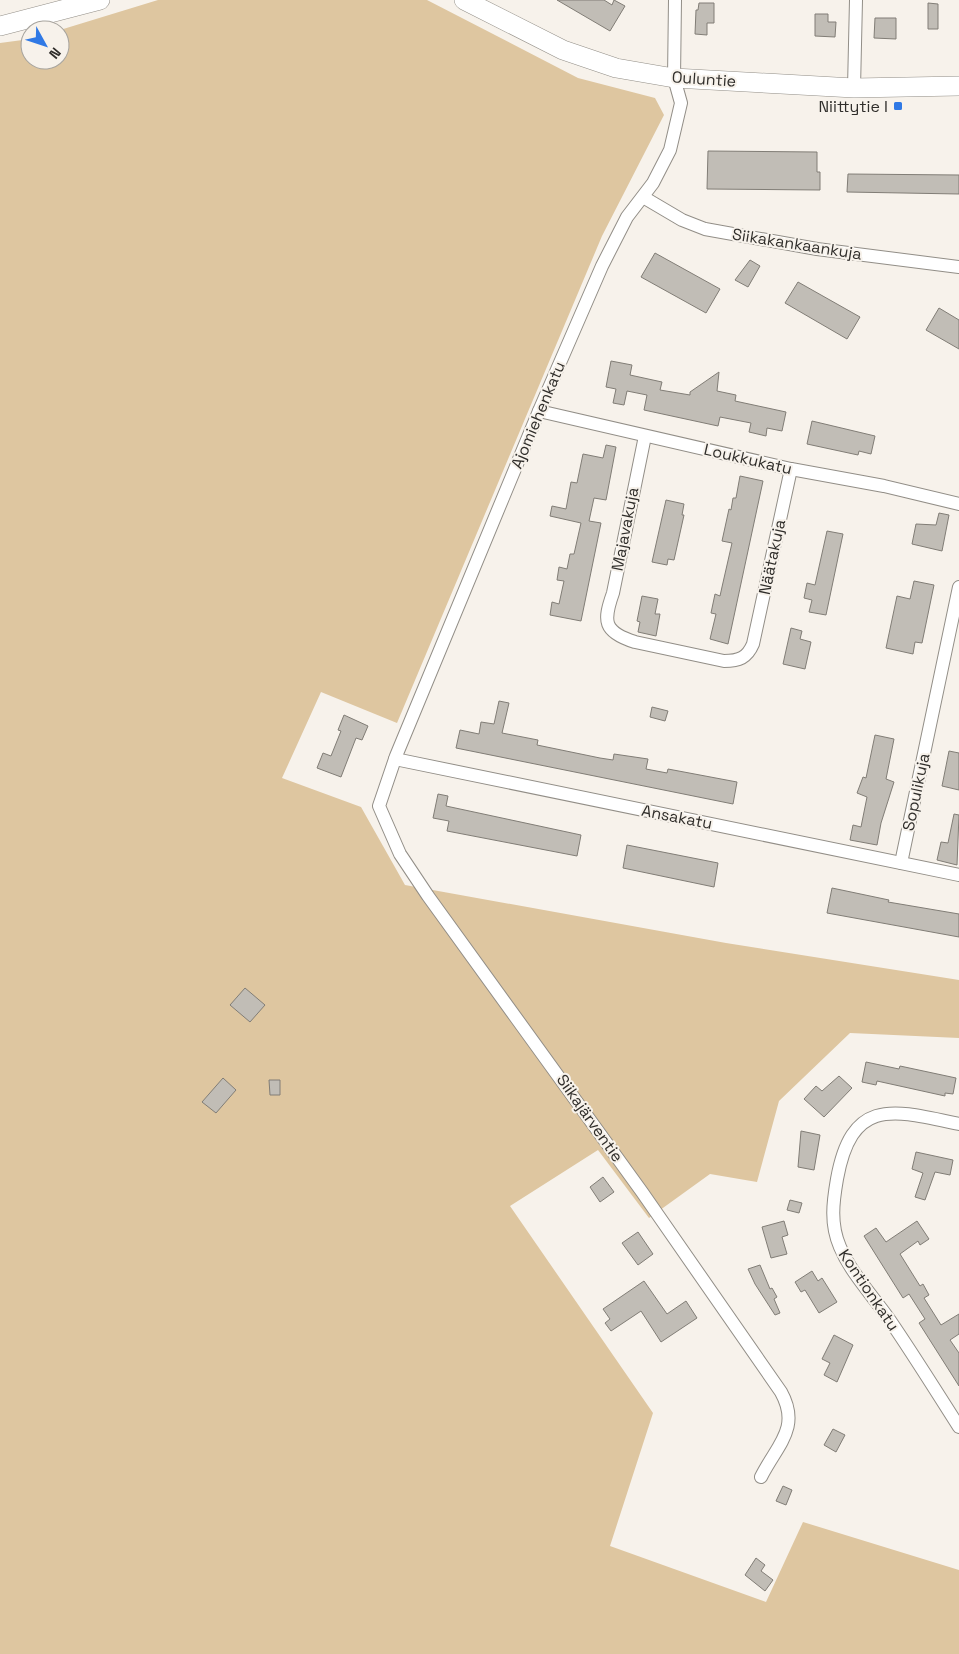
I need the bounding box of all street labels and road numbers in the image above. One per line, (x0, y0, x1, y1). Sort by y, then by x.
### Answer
street label: Ouluntie (671, 66, 737, 92)
street label: Siikakankaankuja (731, 223, 863, 265)
street label: Ajomiehenkatu (506, 358, 570, 472)
street label: Loukkukatu (702, 439, 794, 479)
street label: Majavakuja (607, 485, 643, 573)
street label: Näätakuja (754, 517, 790, 597)
street label: Sopulikuja (897, 751, 935, 833)
street label: Ansakatu (640, 800, 714, 834)
street label: Siikajärventie (552, 1070, 628, 1166)
street label: Kontionkatu (834, 1245, 904, 1335)

